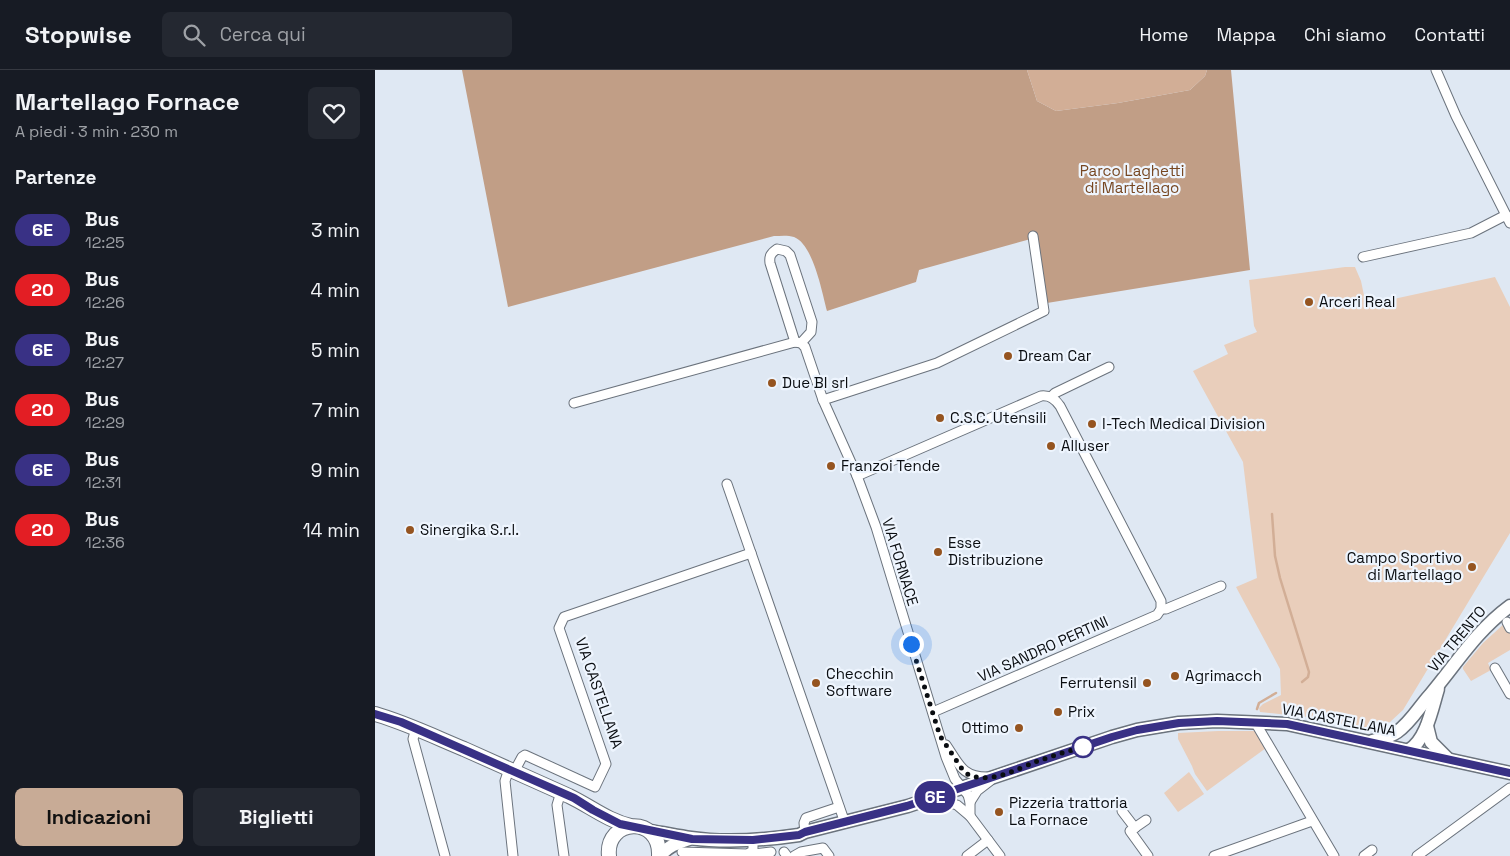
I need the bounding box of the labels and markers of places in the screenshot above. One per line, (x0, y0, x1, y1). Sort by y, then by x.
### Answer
place label: Arceri Real (1319, 292, 1396, 311)
marker: Arceri Real (1303, 296, 1315, 308)
place label: Dream Car (1018, 346, 1092, 365)
marker: Dream Car (1002, 350, 1014, 362)
place label: Due BI srl (782, 373, 849, 392)
marker: Due BI srl (766, 377, 778, 389)
place label: C.S.C. Utensili (950, 408, 1046, 427)
marker: C.S.C. Utensili (934, 412, 946, 424)
place label: I-Tech Medical Division (1102, 414, 1265, 433)
marker: I-Tech Medical Division (1086, 418, 1098, 430)
place label: Alluser (1061, 436, 1110, 455)
marker: Alluser (1045, 440, 1057, 452)
place label: Franzoi Tende (841, 456, 940, 475)
marker: Franzoi Tende (825, 460, 837, 472)
place label: Sinergika S.r.l. (420, 520, 519, 539)
marker: Sinergika S.r.l. (404, 524, 416, 536)
place label: Esse Distribuzione (948, 533, 1043, 569)
marker: Esse Distribuzione (932, 546, 944, 558)
place label: Campo Sportivo di Martellago (1347, 548, 1462, 584)
marker: Campo Sportivo di Martellago (1466, 561, 1478, 573)
place label: Checchin Software (826, 664, 894, 700)
place label: Agrimacch (1185, 666, 1262, 685)
marker: Agrimacch (1169, 670, 1181, 682)
place label: Ferrutensil (1060, 673, 1137, 692)
marker: Checchin Software (810, 677, 822, 689)
marker: Ferrutensil (1141, 677, 1153, 689)
place label: Prix (1068, 702, 1095, 721)
marker: Prix (1052, 706, 1064, 718)
place label: Ottimo (961, 718, 1009, 737)
marker: Ottimo (1013, 722, 1025, 734)
unlabelled marker (1072, 736, 1094, 758)
place label: Pizzeria trattoria La Fornace (1009, 793, 1128, 829)
marker: Pizzeria trattoria La Fornace (993, 806, 1005, 818)

